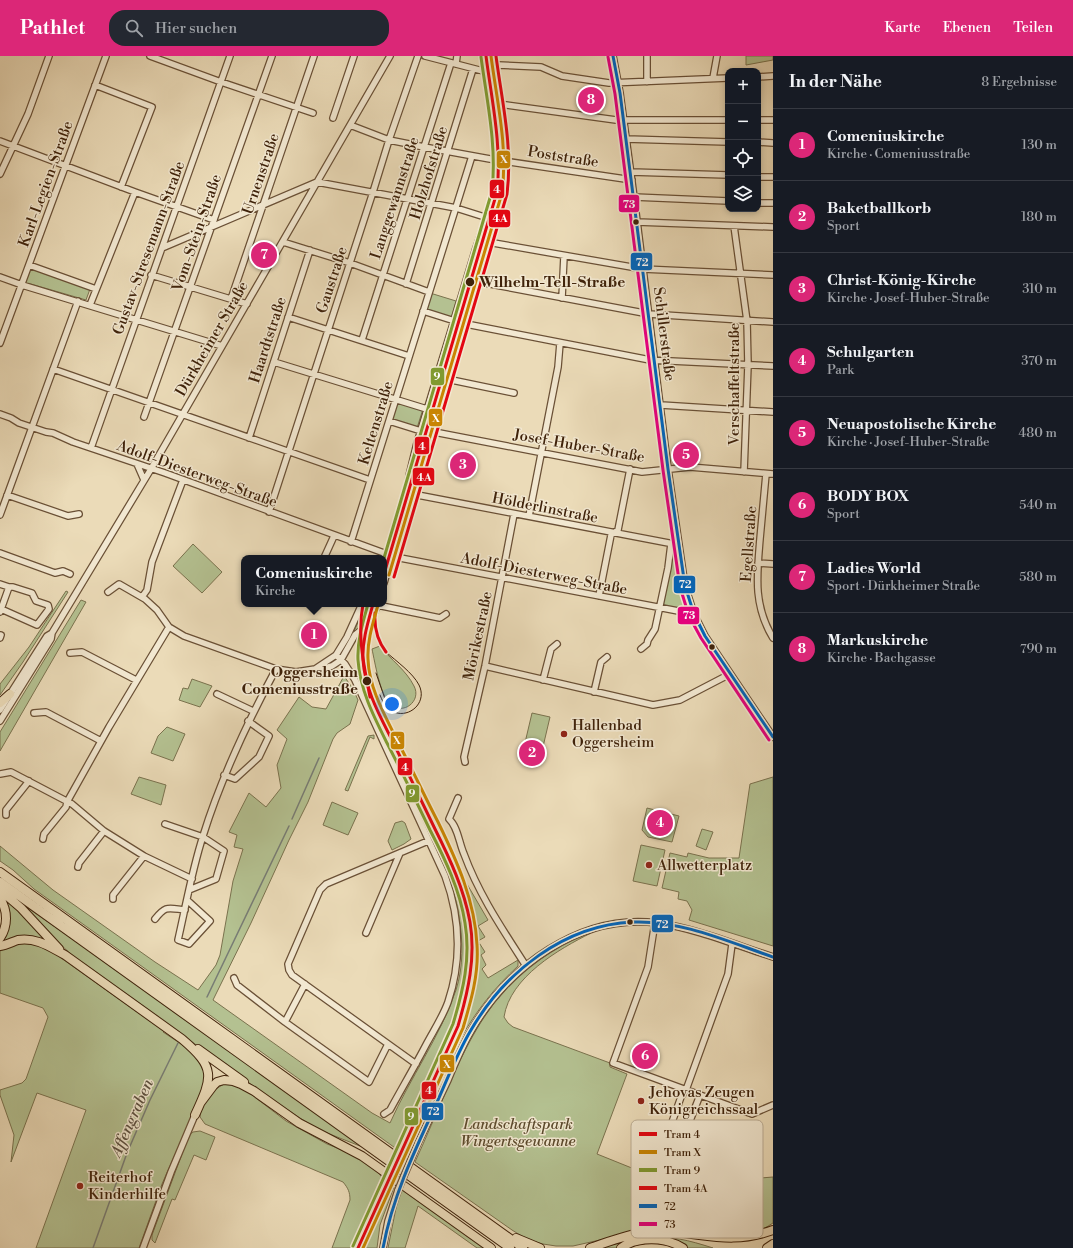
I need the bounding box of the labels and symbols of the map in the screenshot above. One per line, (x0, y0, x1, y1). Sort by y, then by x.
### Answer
pin: 8 (578, 85, 604, 115)
street label: Karl-Legien-Straße (14, 118, 78, 250)
street label: Holzhofstraße (406, 124, 452, 222)
street label: Urnenstraße (238, 131, 284, 217)
street label: Langgewannstraße (366, 135, 424, 261)
street label: Poststraße (526, 142, 600, 172)
line badge: X (496, 150, 511, 169)
text: X (499, 153, 509, 167)
street label: Gustav-Stresemann-Straße (109, 158, 189, 338)
street label: Vom-Stein-Straße (168, 172, 226, 295)
line badge: 4 (489, 179, 505, 199)
text: 4 (493, 183, 501, 197)
line badge: 73 (618, 194, 640, 213)
text: 73 (623, 198, 636, 212)
line badge: 4A (488, 209, 511, 228)
text: 4A (492, 212, 509, 226)
unlabelled marker (631, 217, 641, 227)
pin: 7 (251, 240, 277, 270)
street label: Gaustraße (312, 244, 352, 316)
line badge: 72 (630, 252, 653, 271)
text: 72 (635, 256, 649, 270)
place label: Wilhelm-Tell-Straße (478, 273, 625, 292)
marker: Wilhelm-Tell-Straße (464, 276, 476, 288)
street label: Dürkheimer Straße (171, 278, 253, 400)
street label: Schillerstraße (649, 286, 679, 382)
street label: Haardtstraße (245, 295, 291, 385)
street label: Verschaffeltstraße (725, 323, 744, 446)
line badge: 9 (430, 367, 445, 386)
text: 9 (434, 370, 441, 384)
street label: Keltenstraße (354, 379, 398, 467)
line badge: X (428, 408, 443, 427)
text: X (431, 412, 441, 426)
street label: Josef-Huber-Straße (511, 425, 646, 467)
street label: Adolf-Diesterweg-Straße (113, 436, 280, 512)
line badge: 4 (414, 436, 430, 455)
text: 4 (418, 440, 426, 454)
pin: 5 (673, 440, 699, 470)
pin: 3 (450, 450, 476, 480)
line badge: 4A (412, 467, 435, 486)
text: 4A (416, 471, 433, 485)
street label: Hölderlinstraße (490, 488, 600, 528)
street label: Egellstraße (737, 505, 761, 583)
street label: Adolf-Diesterweg-Straße (458, 548, 629, 599)
line badge: 72 (673, 575, 696, 594)
text: 72 (678, 578, 692, 592)
street label: Mörikestraße (459, 590, 497, 682)
line badge: 73 (677, 606, 700, 625)
text: 73 (683, 609, 696, 623)
pin: 1 (301, 620, 327, 650)
unlabelled marker (707, 642, 717, 652)
place label: Oggersheim Comeniusstraße (242, 663, 358, 699)
marker: Oggersheim Comeniusstraße (361, 675, 373, 687)
your location (382, 694, 402, 714)
place label: Hallenbad Oggersheim (572, 716, 654, 752)
marker: Hallenbad Oggersheim (559, 729, 569, 739)
line badge: X (390, 731, 405, 750)
text: X (392, 734, 402, 748)
pin: 2 (519, 738, 545, 768)
line badge: 4 (397, 757, 413, 776)
text: 4 (401, 761, 409, 775)
line badge: 9 (405, 784, 420, 803)
text: 9 (409, 787, 416, 801)
pin: 4 (647, 808, 673, 838)
place label: Allwetterplatz (656, 856, 752, 875)
marker: Allwetterplatz (644, 860, 654, 870)
line badge: 72 (651, 914, 674, 933)
unlabelled marker (625, 917, 635, 927)
text: 72 (655, 918, 669, 932)
pin: 6 (632, 1041, 658, 1071)
line badge: X (439, 1054, 455, 1073)
text: X (442, 1058, 452, 1072)
water label: Affengraben (105, 1075, 158, 1162)
line badge: 4 (421, 1081, 437, 1100)
place label: Jehovas Zeugen Königreichssaal (648, 1083, 759, 1119)
text: 4 (425, 1084, 433, 1098)
marker: Jehovas Zeugen Königreichssaal (636, 1096, 646, 1106)
line badge: 72 (421, 1102, 444, 1121)
text: 72 (426, 1105, 440, 1119)
line badge: 9 (404, 1107, 419, 1126)
text: 9 (408, 1110, 415, 1124)
park label: Landschaftspark Wingertsgewanne (460, 1115, 576, 1151)
legend (631, 1120, 763, 1238)
text: Tram 4 (664, 1128, 700, 1142)
text: Tram X (664, 1146, 701, 1160)
text: Tram 9 (664, 1164, 700, 1178)
place label: Reiterhof Kinderhilfe (88, 1168, 166, 1204)
marker: Reiterhof Kinderhilfe (75, 1181, 85, 1191)
text: Tram 4A (664, 1182, 708, 1196)
text: 72 (664, 1200, 676, 1214)
text: 73 (664, 1218, 676, 1232)

